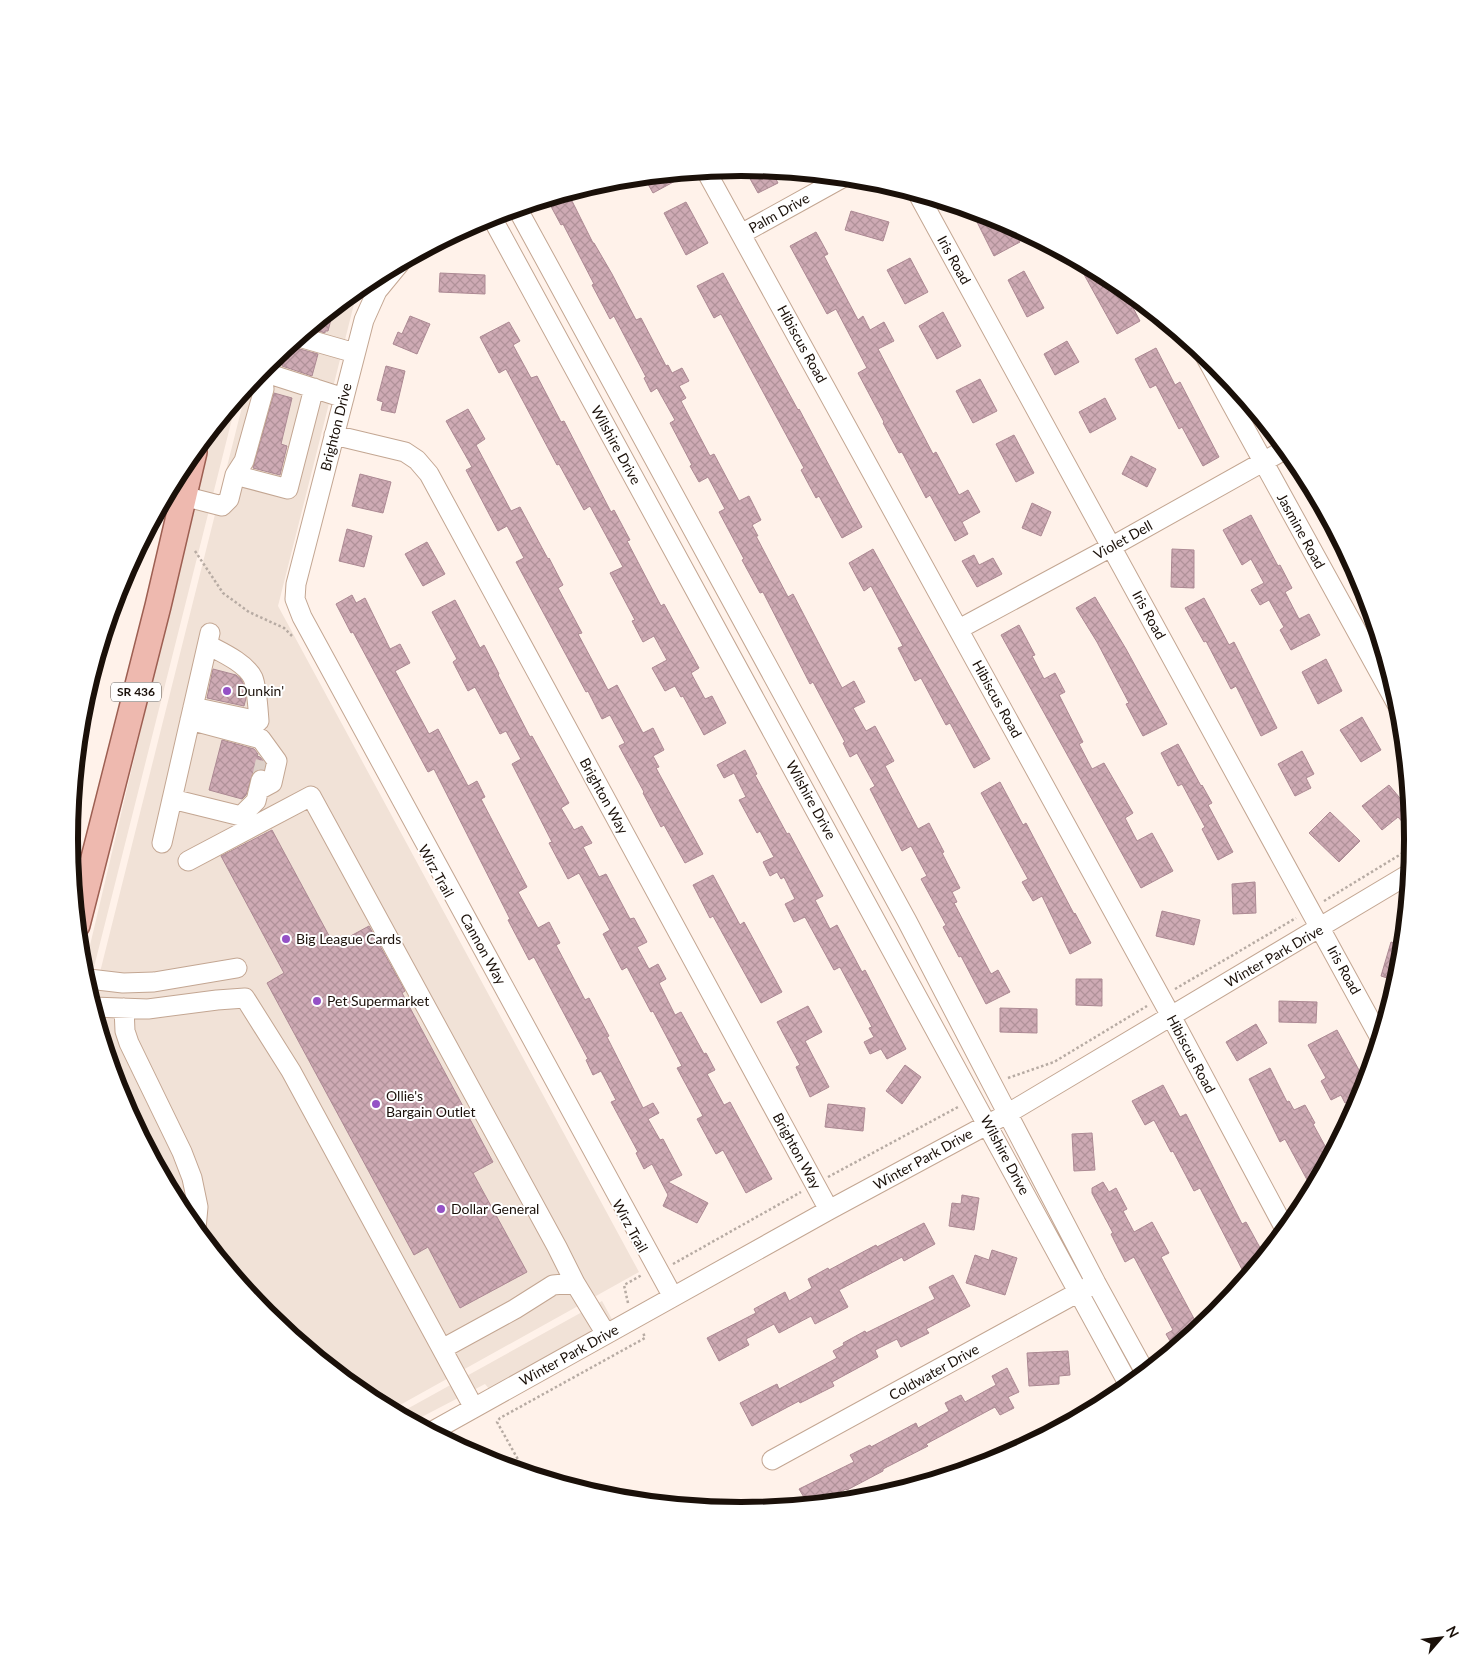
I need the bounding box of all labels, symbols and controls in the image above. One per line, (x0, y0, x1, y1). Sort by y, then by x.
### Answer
street label: Palm Drive (745, 189, 812, 236)
street label: Iris Road (934, 232, 975, 287)
street label: Hibiscus Road (774, 302, 831, 386)
street label: Brighton Drive (316, 381, 355, 473)
street label: Wilshire Drive (588, 402, 645, 487)
street label: Jasmine Road (1274, 490, 1329, 571)
street label: Violet Dell (1090, 516, 1155, 563)
street label: Iris Road (1129, 587, 1170, 642)
street label: Hibiscus Road (969, 657, 1026, 741)
road number: SR 436 (111, 682, 161, 702)
place label: Dunkin' (237, 682, 284, 699)
marker: Dunkin' (221, 685, 233, 697)
street label: Brighton Way (577, 755, 633, 837)
street label: Wilshire Drive (783, 757, 840, 842)
street label: Wirz Trail (415, 841, 458, 900)
street label: Cannon Way (457, 910, 510, 988)
street label: Winter Park Drive (1222, 921, 1326, 991)
place label: Big League Cards (296, 930, 401, 947)
marker: Big League Cards (280, 933, 292, 945)
street label: Iris Road (1324, 942, 1365, 997)
place label: Pet Supermarket (327, 992, 429, 1009)
marker: Pet Supermarket (311, 995, 323, 1007)
street label: Hibiscus Road (1164, 1012, 1219, 1096)
place label: Ollie's Bargain Outlet (386, 1087, 475, 1120)
marker: Ollie's Bargain Outlet (370, 1098, 382, 1110)
street label: Brighton Way (770, 1110, 826, 1192)
street label: Wilshire Drive (977, 1112, 1033, 1197)
street label: Winter Park Drive (870, 1124, 975, 1193)
street label: Wirz Trail (609, 1196, 652, 1255)
place label: Dollar General (451, 1200, 539, 1217)
marker: Dollar General (435, 1203, 447, 1215)
street label: Winter Park Drive (516, 1320, 621, 1389)
street label: Coldwater Drive (886, 1340, 982, 1403)
north arrow (1416, 1613, 1466, 1663)
text: N (1443, 1623, 1463, 1640)

